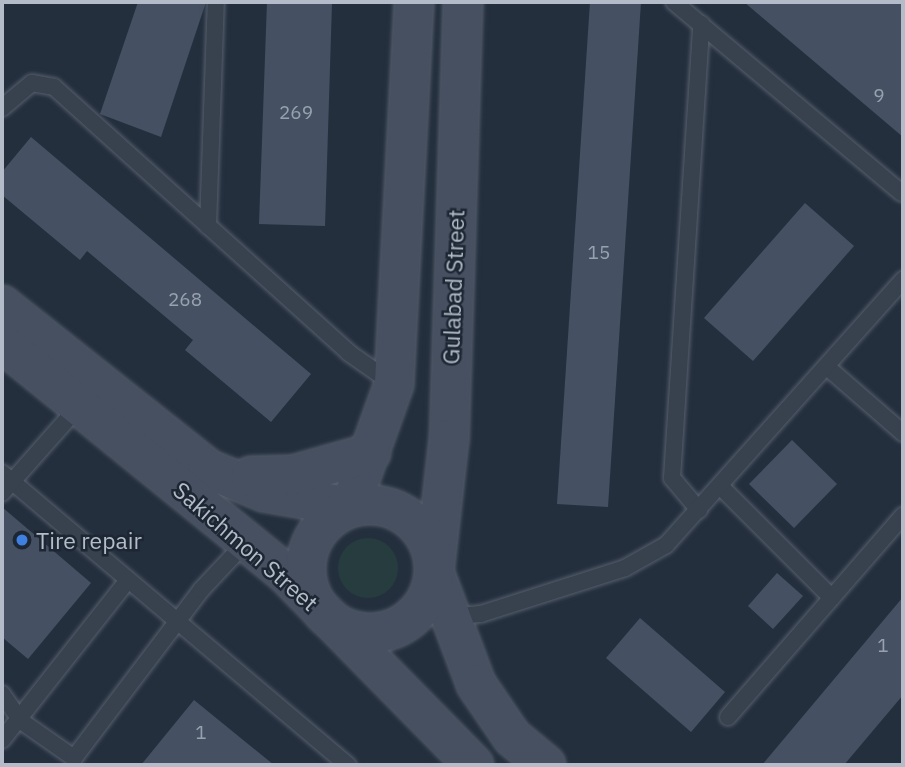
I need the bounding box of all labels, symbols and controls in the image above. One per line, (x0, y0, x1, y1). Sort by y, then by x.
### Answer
house number: 9 (873, 85, 885, 107)
house number: 269 (279, 102, 313, 124)
street label: Gulabad Street (437, 209, 469, 365)
house number: 15 (588, 242, 610, 264)
house number: 268 (168, 289, 202, 311)
street label: Sakichmon Street (168, 476, 324, 616)
place label: Tire repair (36, 526, 142, 554)
marker: Tire repair (14, 532, 30, 548)
house number: 1 (877, 635, 889, 657)
house number: 1 (195, 722, 207, 744)

